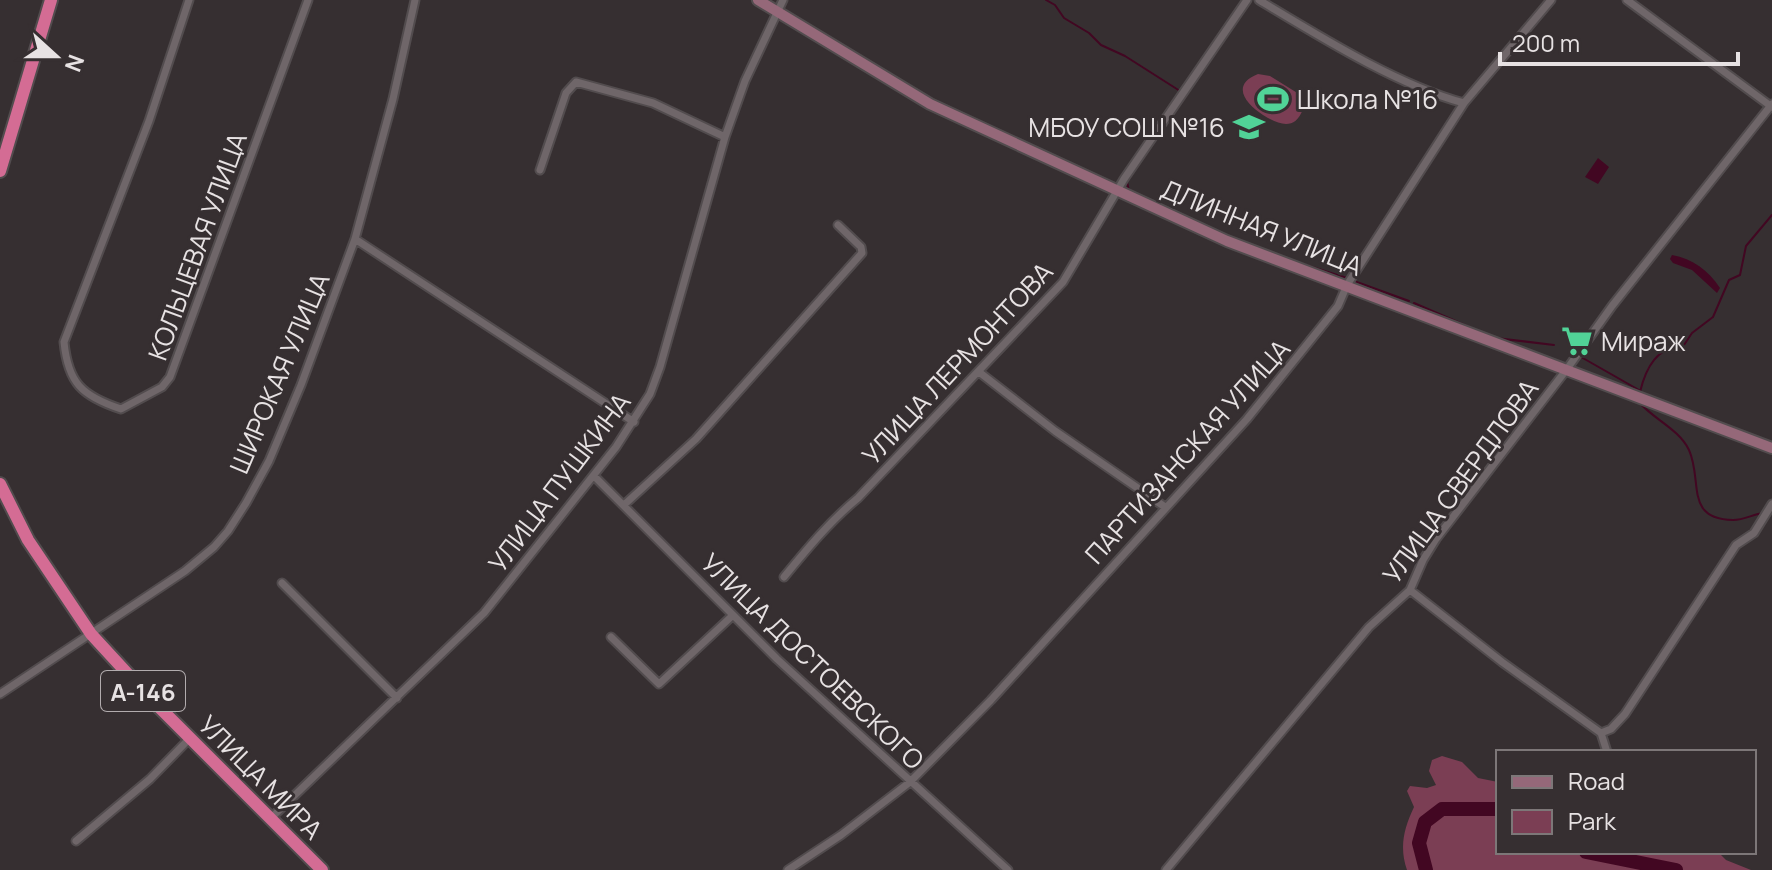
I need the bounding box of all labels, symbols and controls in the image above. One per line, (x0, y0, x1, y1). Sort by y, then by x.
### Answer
north arrow (16, 16, 96, 96)
scale bar (1500, 16, 1738, 66)
text: 200 m (1512, 26, 1580, 59)
text: N (58, 50, 92, 76)
place label: Школа №16 (1297, 81, 1438, 117)
sports icon: Школа №16 (1256, 82, 1290, 116)
place label: МБОУ СОШ №16 (1028, 109, 1225, 145)
school or university icon: МБОУ СОШ №16 (1232, 110, 1266, 144)
street label: КОЛЬЦЕВАЯ УЛИЦА (139, 127, 255, 365)
street label: ДЛИННАЯ УЛИЦА (1156, 170, 1368, 284)
street label: УЛИЦА ЛЕРМОНТОВА (854, 254, 1060, 472)
street label: ШИРОКАЯ УЛИЦА (220, 267, 338, 479)
place label: Мираж (1601, 323, 1686, 359)
supermarket icon: Мираж (1560, 324, 1594, 358)
street label: ПАРТИЗАНСКАЯ УЛИЦА (1076, 331, 1298, 571)
street label: УЛИЦА СВЕРДЛОВА (1374, 372, 1546, 590)
street label: УЛИЦА ПУШКИНА (480, 385, 638, 579)
street label: УЛИЦА ДОСТОЕВСКОГО (694, 545, 932, 777)
road number: А-146 (101, 671, 185, 711)
street label: УЛИЦА МИРА (191, 707, 331, 847)
legend (1496, 750, 1756, 854)
text: Road (1568, 764, 1625, 797)
text: Park (1568, 804, 1617, 837)

